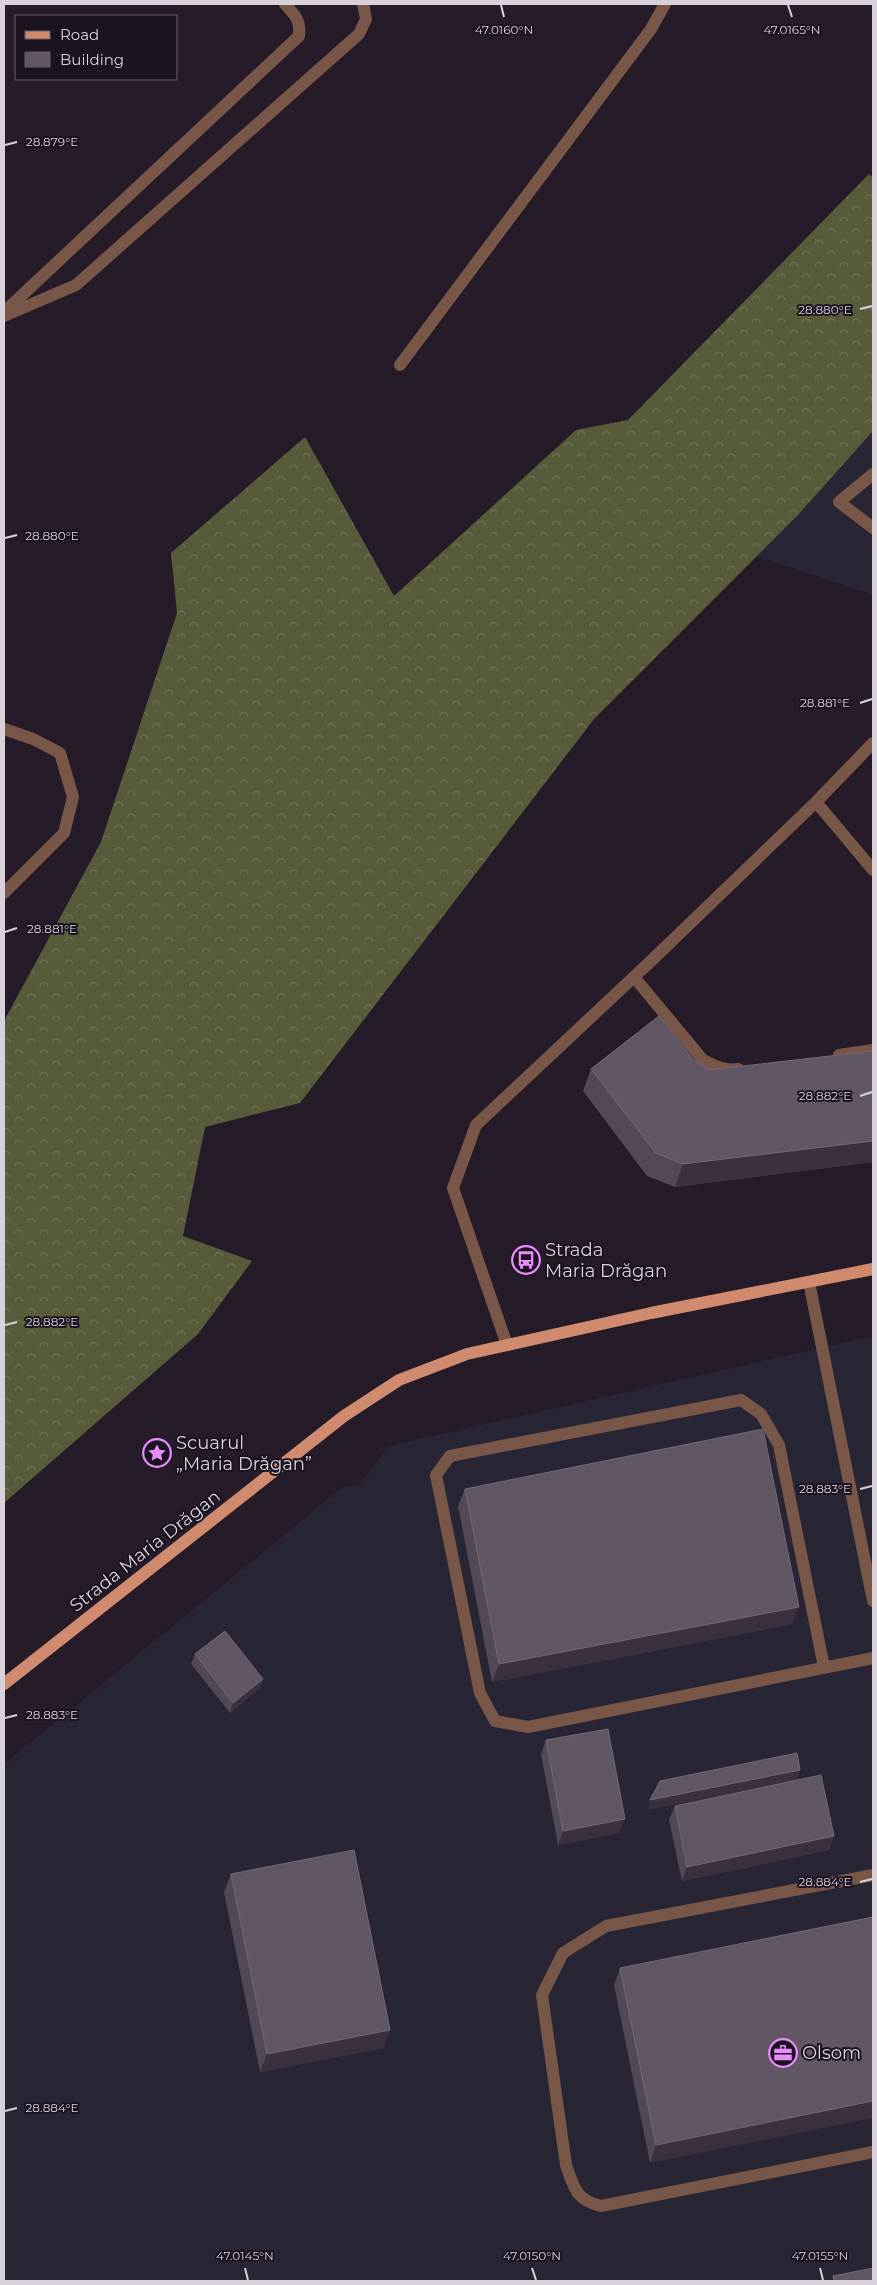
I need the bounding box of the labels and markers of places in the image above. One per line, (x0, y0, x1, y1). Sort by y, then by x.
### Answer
place label: Strada Maria Drăgan (545, 1239, 667, 1282)
bus stop icon: Strada Maria Drăgan (511, 1245, 541, 1275)
place label: Scuarul „Maria Drăgan” (176, 1432, 312, 1475)
place icon: Scuarul „Maria Drăgan” (142, 1438, 172, 1468)
office icon: Olsom (768, 2038, 798, 2068)
place label: Olsom (802, 2042, 861, 2064)

